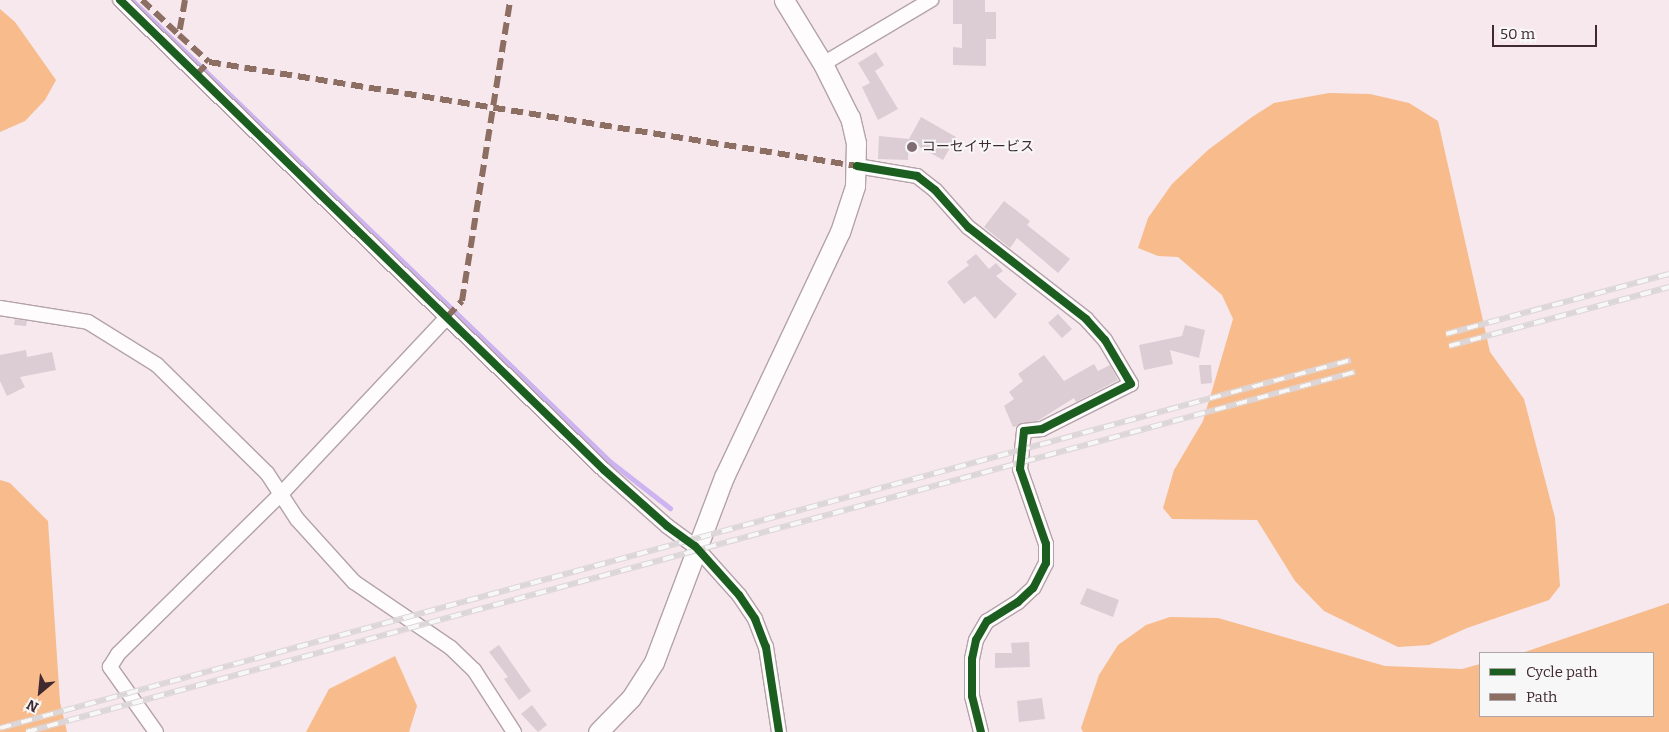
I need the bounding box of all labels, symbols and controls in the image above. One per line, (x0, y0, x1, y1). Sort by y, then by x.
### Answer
scale bar (1494, 15, 1599, 47)
text: 50 m (1500, 25, 1535, 43)
place label: コーセイサービス (922, 139, 1034, 155)
marker: コーセイサービス (906, 141, 918, 153)
legend (1479, 652, 1654, 717)
text: Cycle path (1526, 663, 1598, 681)
north arrow (15, 667, 65, 717)
text: Path (1526, 688, 1557, 706)
text: N (24, 696, 41, 716)

